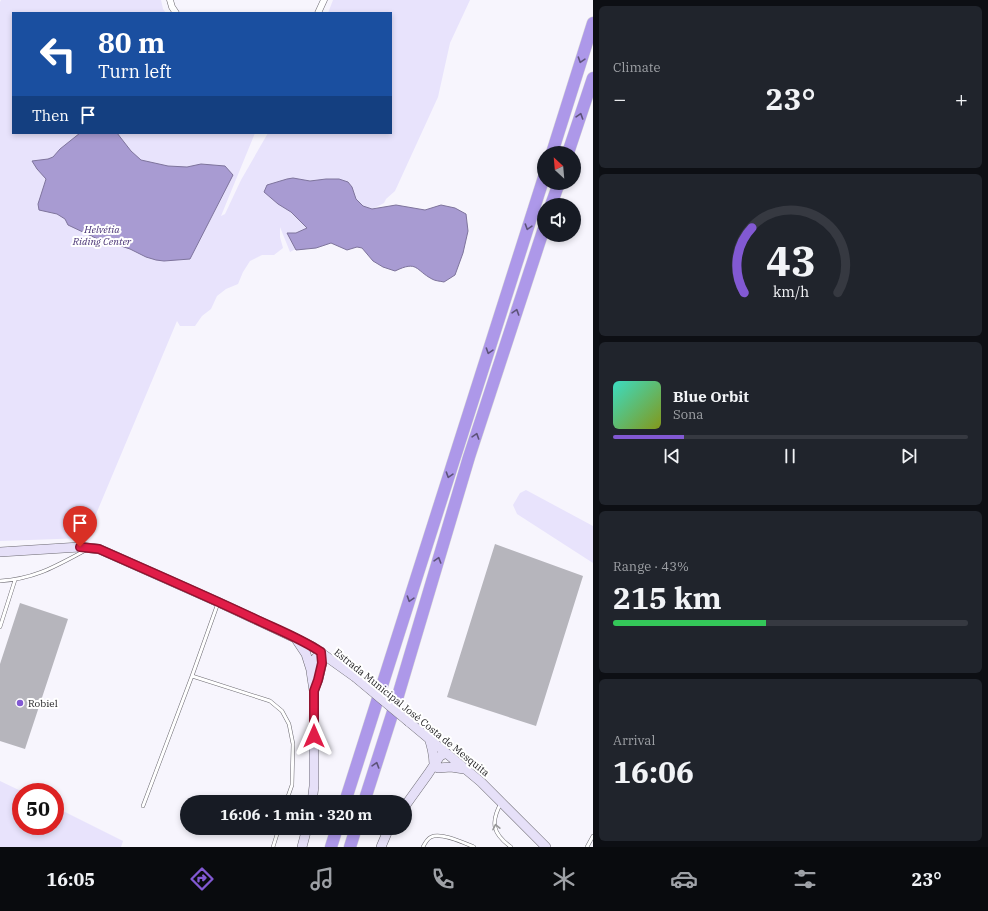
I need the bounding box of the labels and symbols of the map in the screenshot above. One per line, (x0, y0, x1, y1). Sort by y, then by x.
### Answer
one-way arrow (577, 56, 586, 63)
one-way arrow (576, 113, 584, 120)
north arrow (537, 146, 581, 190)
park label: Helvétia Riding Center (72, 223, 132, 248)
one-way arrow (524, 224, 533, 231)
one-way arrow (512, 309, 520, 316)
one-way arrow (485, 348, 493, 355)
one-way arrow (471, 432, 480, 439)
one-way arrow (445, 472, 454, 479)
pin (63, 506, 97, 547)
one-way arrow (433, 557, 442, 564)
one-way arrow (406, 596, 415, 603)
street label: Estrada Municipal José Costa de Mesquita (331, 646, 492, 779)
place label: Robiel (28, 697, 58, 710)
marker: Robiel (15, 698, 25, 708)
position arrow (293, 715, 335, 757)
one-way arrow (371, 761, 380, 768)
speed limit sign: 50 (12, 783, 64, 835)
one-way arrow (493, 823, 501, 830)

